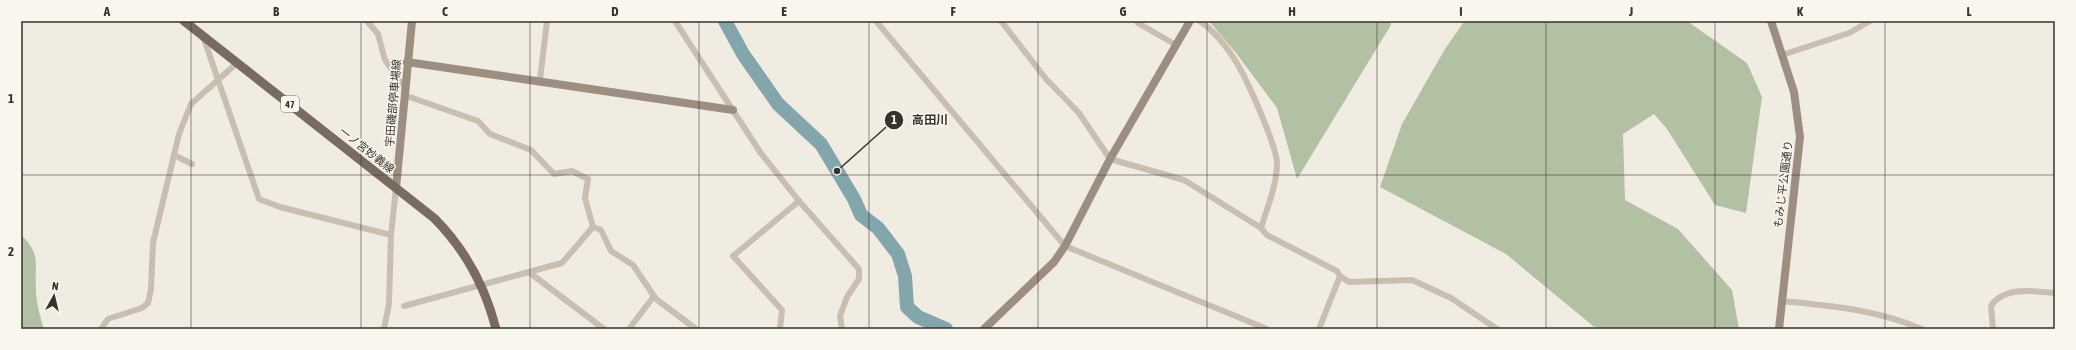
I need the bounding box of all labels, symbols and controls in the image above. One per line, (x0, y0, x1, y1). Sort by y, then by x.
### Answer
text: A (103, 4, 111, 19)
text: B (273, 4, 280, 19)
text: C (442, 4, 448, 19)
text: D (611, 4, 619, 19)
text: E (781, 4, 787, 19)
text: F (950, 4, 956, 19)
text: G (1120, 4, 1127, 19)
text: H (1288, 4, 1296, 19)
text: I (1459, 4, 1463, 19)
text: J (1628, 4, 1633, 19)
text: K (1797, 4, 1804, 19)
text: L (1966, 4, 1972, 19)
street label: 宇田磯部停車場線 (383, 59, 403, 147)
text: 1 (8, 91, 14, 106)
road number: 47 (281, 96, 299, 112)
callout: 高田川 (884, 108, 956, 132)
text: 1 (891, 113, 897, 127)
text: 高田川 (912, 113, 948, 127)
street label: 一ノ宮妙義線 (337, 125, 397, 175)
street label: もみじ平公園通り (1772, 140, 1794, 228)
text: 2 (8, 244, 14, 259)
north arrow (34, 276, 74, 316)
text: N (51, 280, 59, 292)

